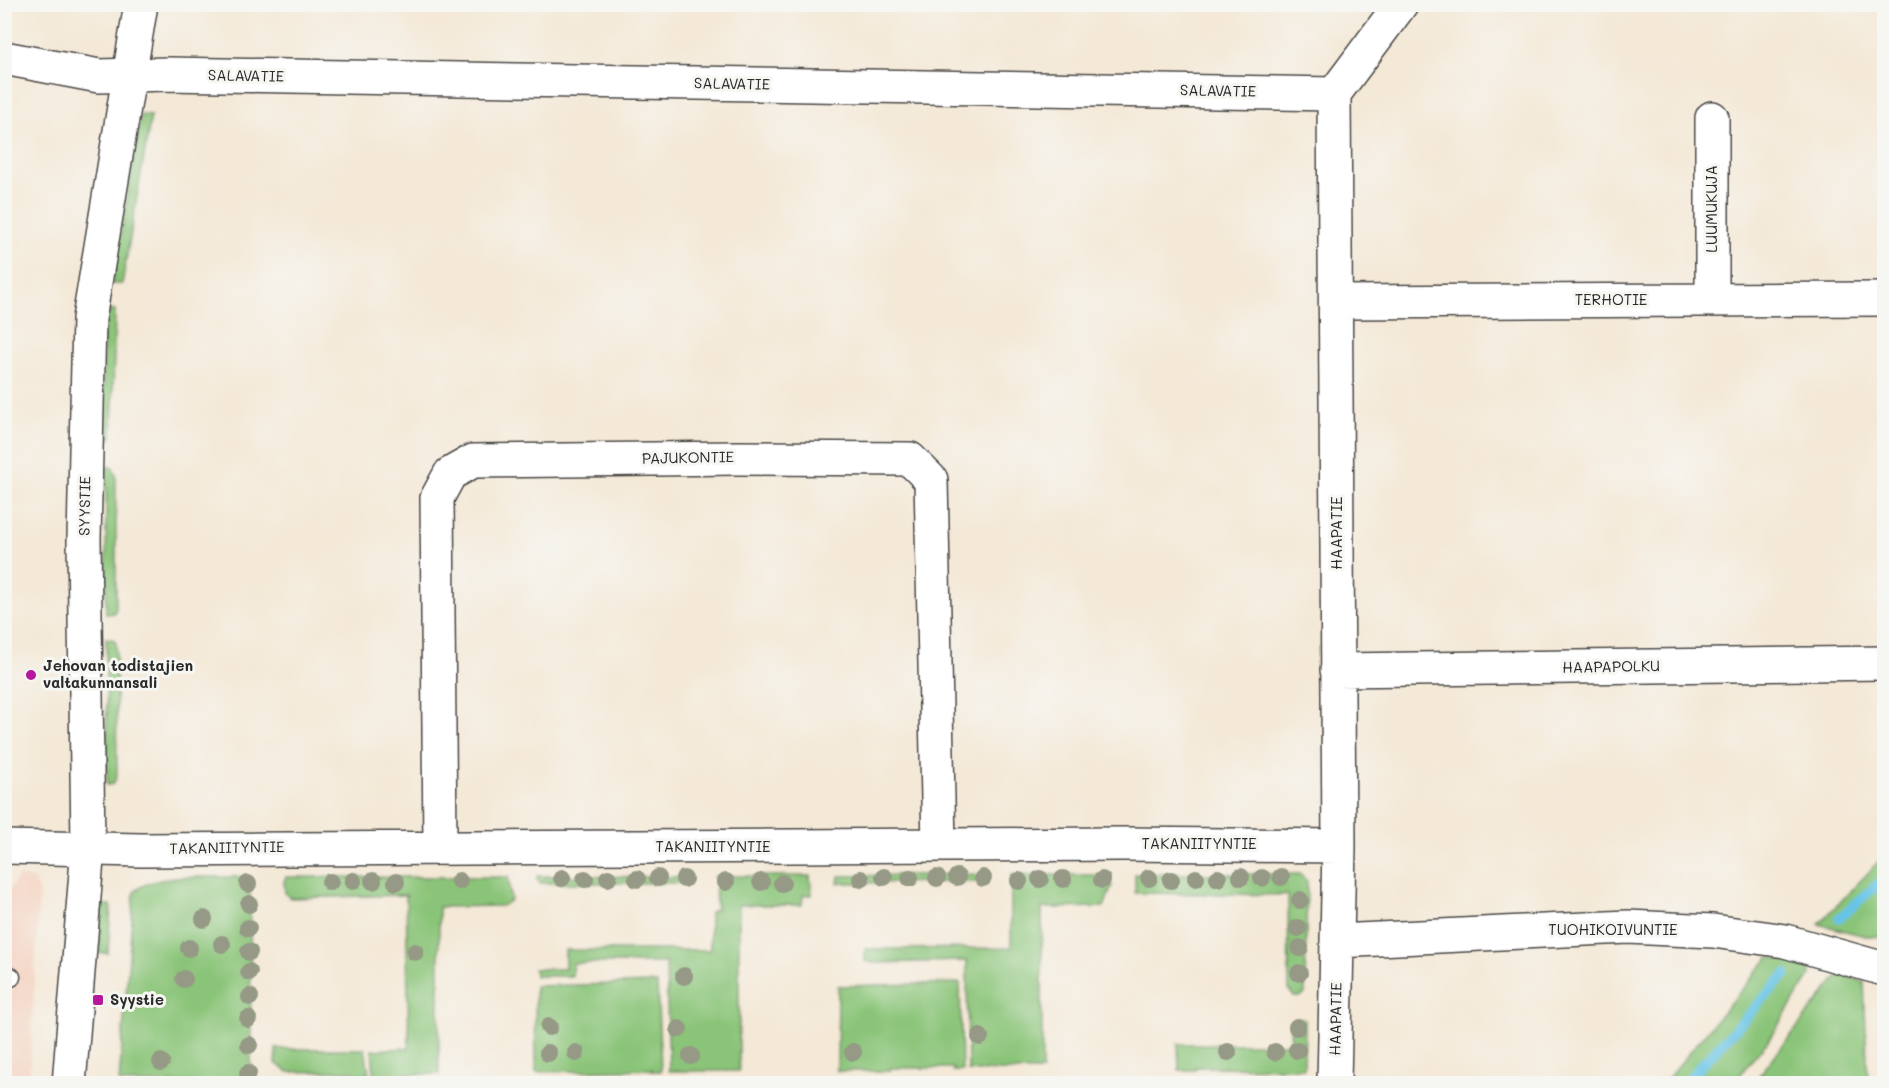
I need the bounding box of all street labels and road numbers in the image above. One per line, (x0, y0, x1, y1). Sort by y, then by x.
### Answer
street label: SALAVATIE (208, 64, 285, 86)
street label: SALAVATIE (694, 72, 771, 94)
street label: SALAVATIE (1180, 79, 1257, 101)
street label: LUUMUKUJA (1701, 165, 1721, 253)
street label: TERHOTIE (1575, 289, 1648, 309)
street label: PAJUKONTIE (642, 446, 735, 468)
street label: SYYSTIE (73, 475, 95, 536)
street label: HAAPATIE (1326, 496, 1346, 570)
street label: HAAPAPOLKU (1562, 655, 1660, 677)
street label: TAKANIITYNTIE (1141, 833, 1257, 853)
street label: TAKANIITYNTIE (169, 836, 285, 858)
street label: TAKANIITYNTIE (655, 836, 771, 856)
street label: TUOHIKOIVUNTIE (1548, 919, 1678, 939)
street label: HAAPATIE (1324, 982, 1346, 1056)

